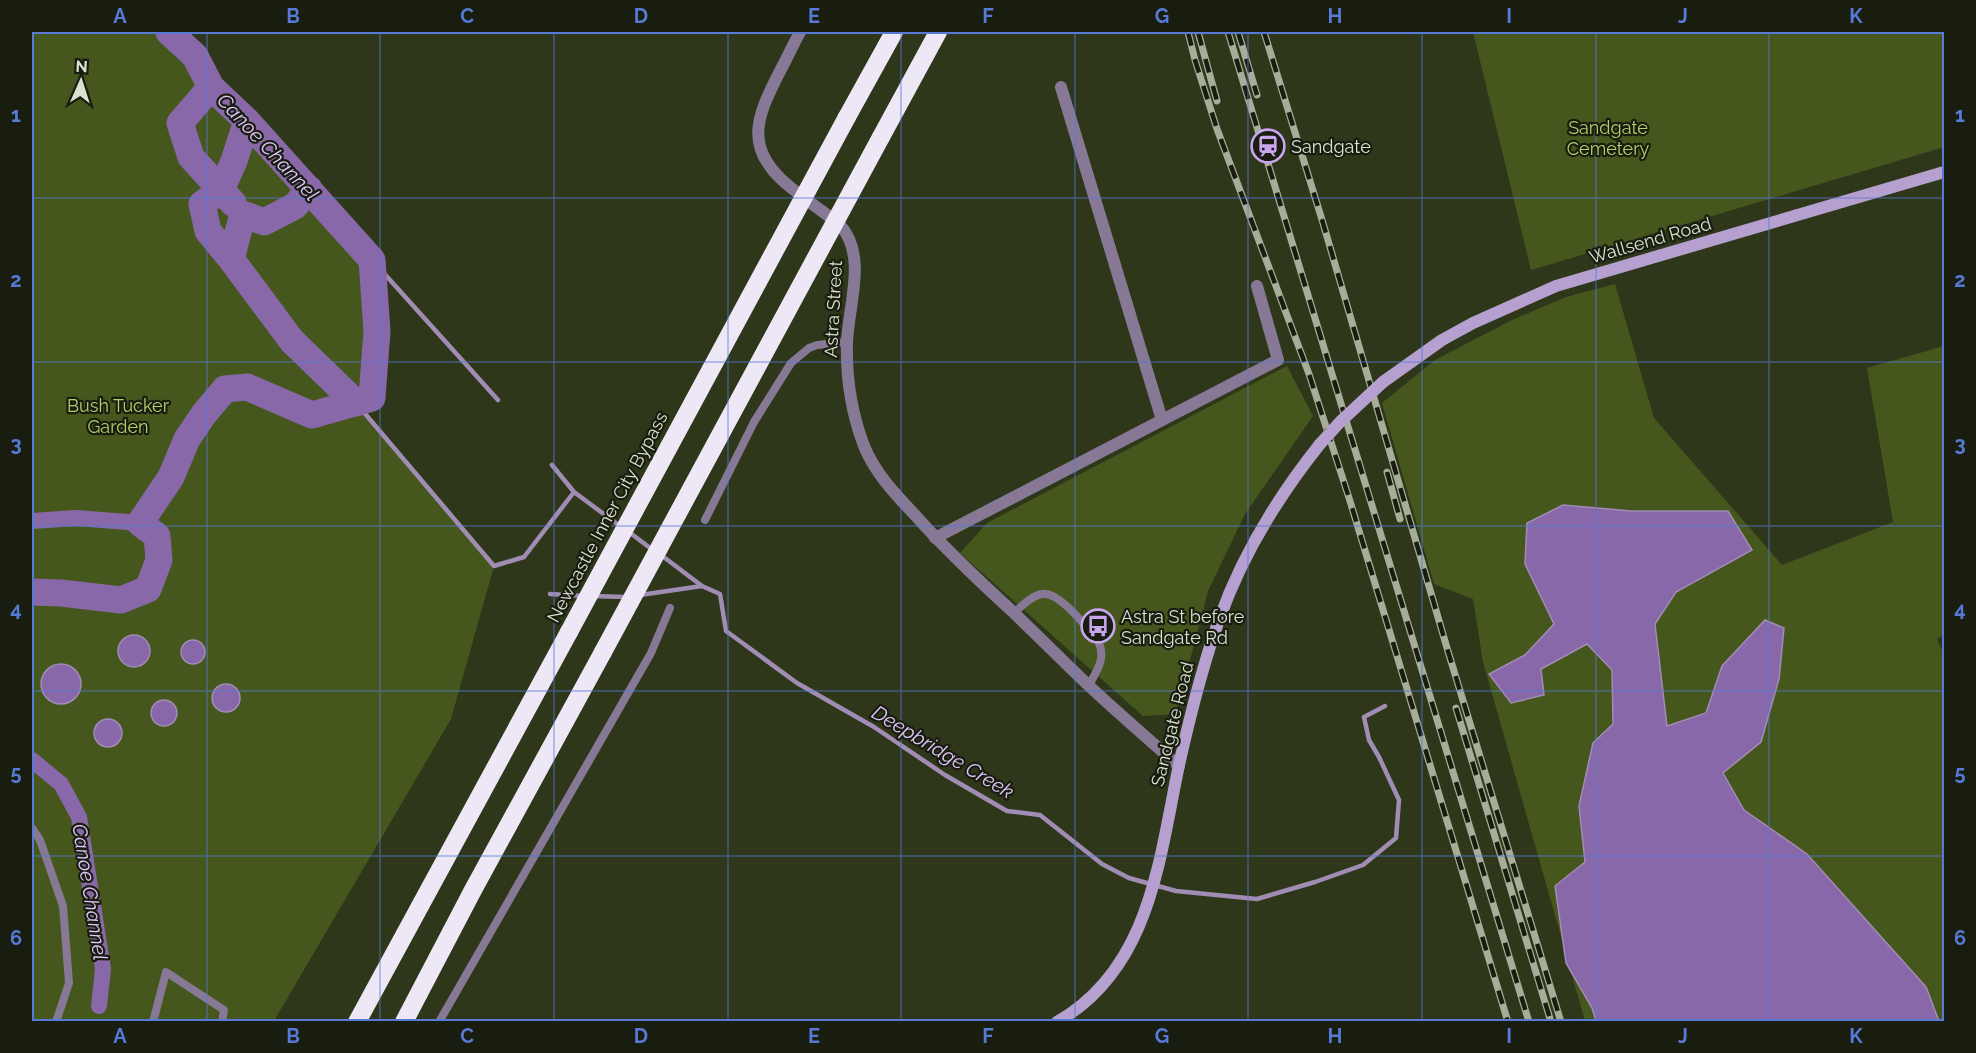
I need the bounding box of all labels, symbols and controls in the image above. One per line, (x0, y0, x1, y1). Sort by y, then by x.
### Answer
text: A (113, 4, 127, 28)
text: B (286, 4, 300, 28)
text: C (460, 4, 474, 28)
text: D (634, 4, 648, 28)
text: E (808, 4, 820, 28)
text: F (982, 4, 994, 28)
text: G (1155, 4, 1169, 28)
text: H (1328, 4, 1342, 28)
text: I (1506, 4, 1512, 28)
text: J (1678, 4, 1688, 28)
text: K (1849, 4, 1863, 28)
north arrow (51, 51, 111, 111)
text: N (75, 57, 88, 76)
water label: Canoe Channel (212, 88, 324, 206)
text: 1 (11, 103, 21, 127)
text: 1 (1955, 103, 1965, 127)
park label: Sandgate Cemetery (1567, 117, 1649, 159)
station icon: Sandgate (1250, 128, 1286, 164)
place label: Sandgate (1291, 136, 1371, 157)
street label: Wallsend Road (1586, 213, 1714, 267)
street label: Astra Street (820, 260, 846, 358)
text: 2 (10, 268, 22, 292)
text: 2 (1954, 268, 1966, 292)
park label: Bush Tucker Garden (67, 395, 170, 437)
street label: Newcastle Inner City Bypass (542, 408, 672, 626)
text: 3 (10, 432, 22, 456)
text: 3 (1954, 432, 1966, 456)
text: 4 (10, 597, 22, 621)
text: 4 (1954, 597, 1966, 621)
place label: Astra St before Sandgate Rd (1121, 606, 1245, 648)
bus stop icon: Astra St before Sandgate Rd (1080, 608, 1116, 644)
street label: Sandgate Road (1146, 660, 1198, 788)
water label: Deepbridge Creek (868, 700, 1019, 804)
text: 5 (10, 761, 22, 785)
text: 5 (1954, 761, 1966, 785)
water label: Canoe Channel (67, 822, 113, 962)
text: 6 (10, 926, 22, 950)
text: 6 (1954, 926, 1966, 950)
text: A (113, 1024, 127, 1048)
text: B (286, 1024, 300, 1048)
text: C (460, 1024, 474, 1048)
text: D (634, 1024, 648, 1048)
text: E (808, 1024, 820, 1048)
text: F (982, 1024, 994, 1048)
text: G (1155, 1024, 1169, 1048)
text: H (1328, 1024, 1342, 1048)
text: I (1506, 1024, 1512, 1048)
text: J (1678, 1024, 1688, 1048)
text: K (1849, 1024, 1863, 1048)

